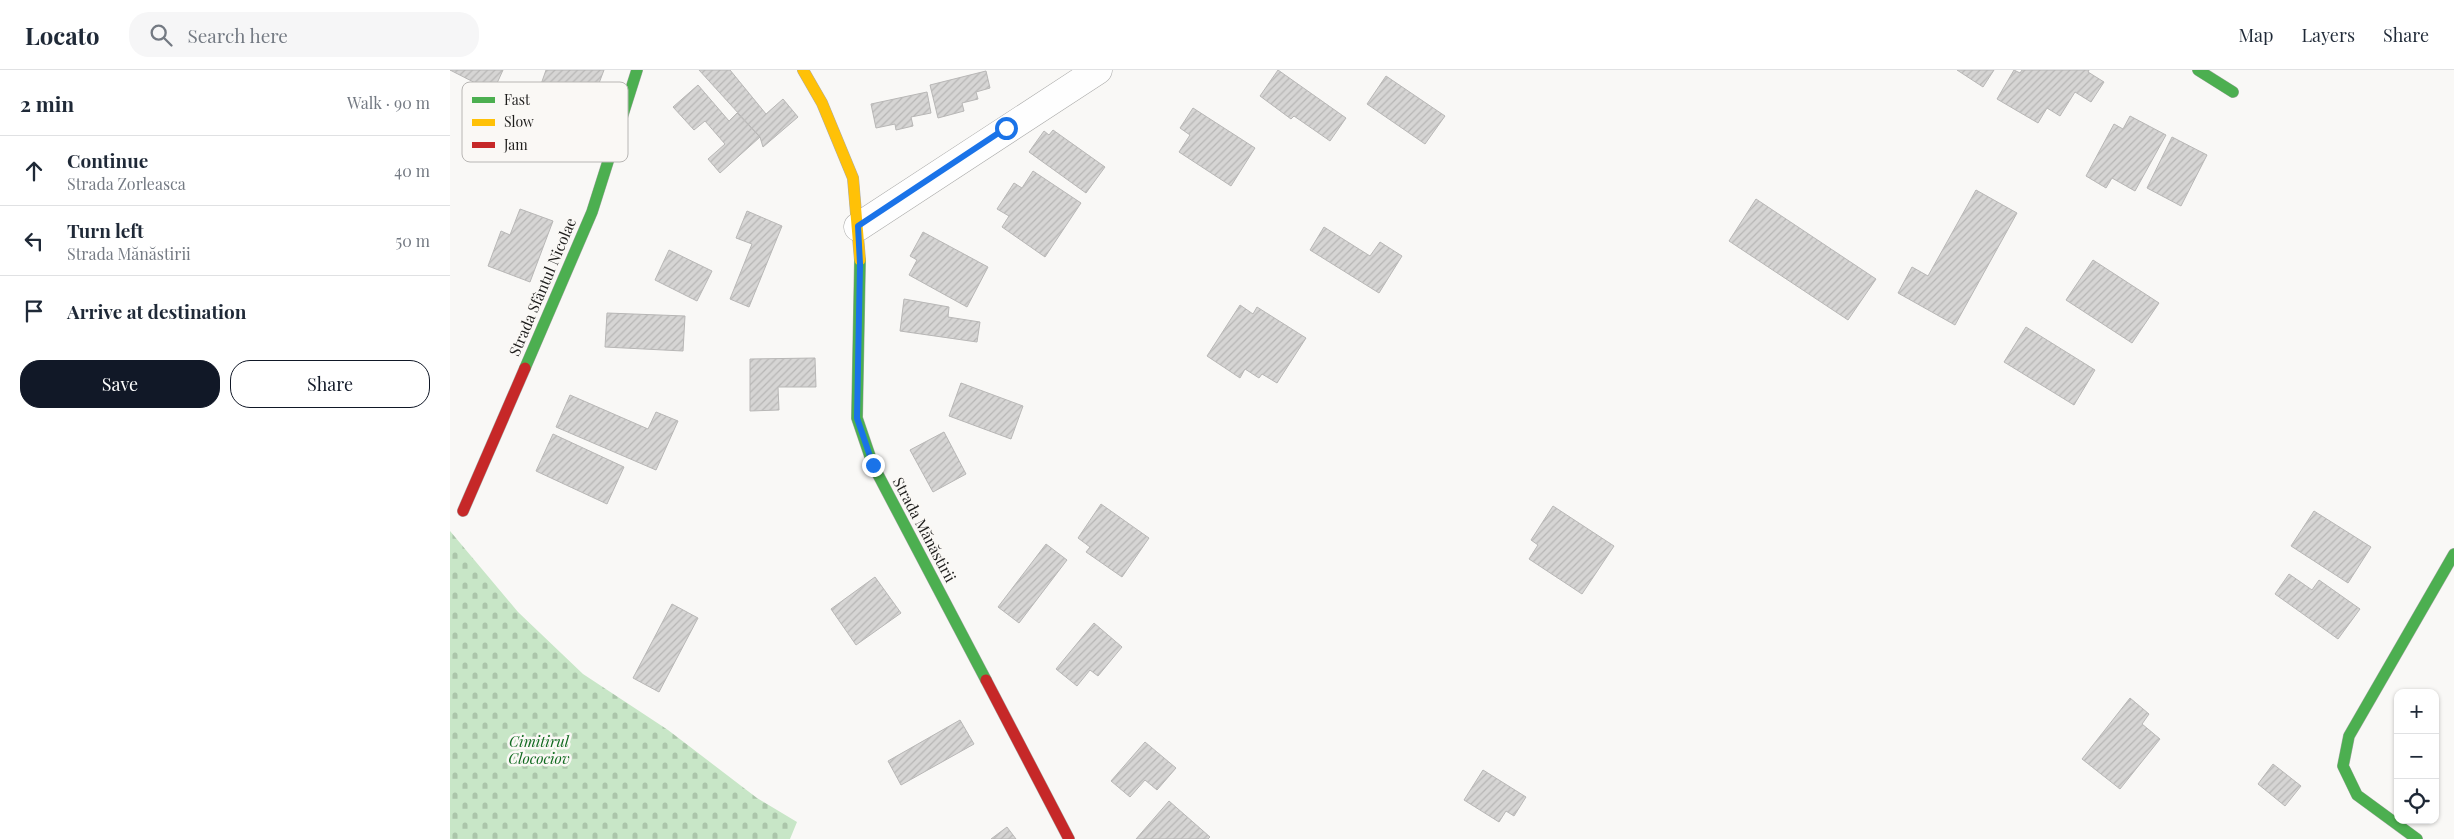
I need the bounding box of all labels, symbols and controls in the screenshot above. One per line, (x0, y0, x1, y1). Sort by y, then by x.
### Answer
search box (129, 12, 479, 57)
text: Locato (25, 19, 99, 51)
icon: search (147, 21, 175, 49)
text: Search here (187, 22, 288, 48)
text: Map (2238, 23, 2273, 47)
text: Layers (2301, 23, 2355, 47)
text: Share (2383, 23, 2429, 47)
legend (462, 82, 628, 162)
text: 2 min (20, 89, 74, 117)
text: Fast (504, 90, 531, 109)
text: Walk · 90 m (347, 92, 430, 113)
text: Slow (504, 112, 534, 131)
route start (995, 117, 1018, 140)
text: Jam (503, 135, 528, 154)
text: Continue (67, 147, 148, 173)
icon: ahead (20, 157, 48, 185)
text: 40 m (394, 160, 430, 181)
text: Strada Zorleasca (67, 173, 186, 194)
street label: Strada Sfântul Nicolae (504, 214, 580, 359)
text: Turn left (67, 217, 144, 243)
icon: left (20, 227, 48, 255)
text: 50 m (396, 230, 430, 251)
text: Strada Mănăstirii (67, 243, 191, 264)
icon: arrive (20, 297, 48, 325)
text: Arrive at destination (67, 298, 247, 324)
button: Save (20, 360, 220, 408)
button: Share (230, 360, 430, 408)
route end (862, 454, 885, 477)
street label: Strada Mănăstirii (889, 474, 961, 586)
map controls (2394, 689, 2439, 824)
button: + (2394, 689, 2439, 734)
park label: Cimitirul Clocociov (508, 731, 570, 768)
button: − (2394, 734, 2439, 779)
button: locate (2394, 779, 2439, 824)

